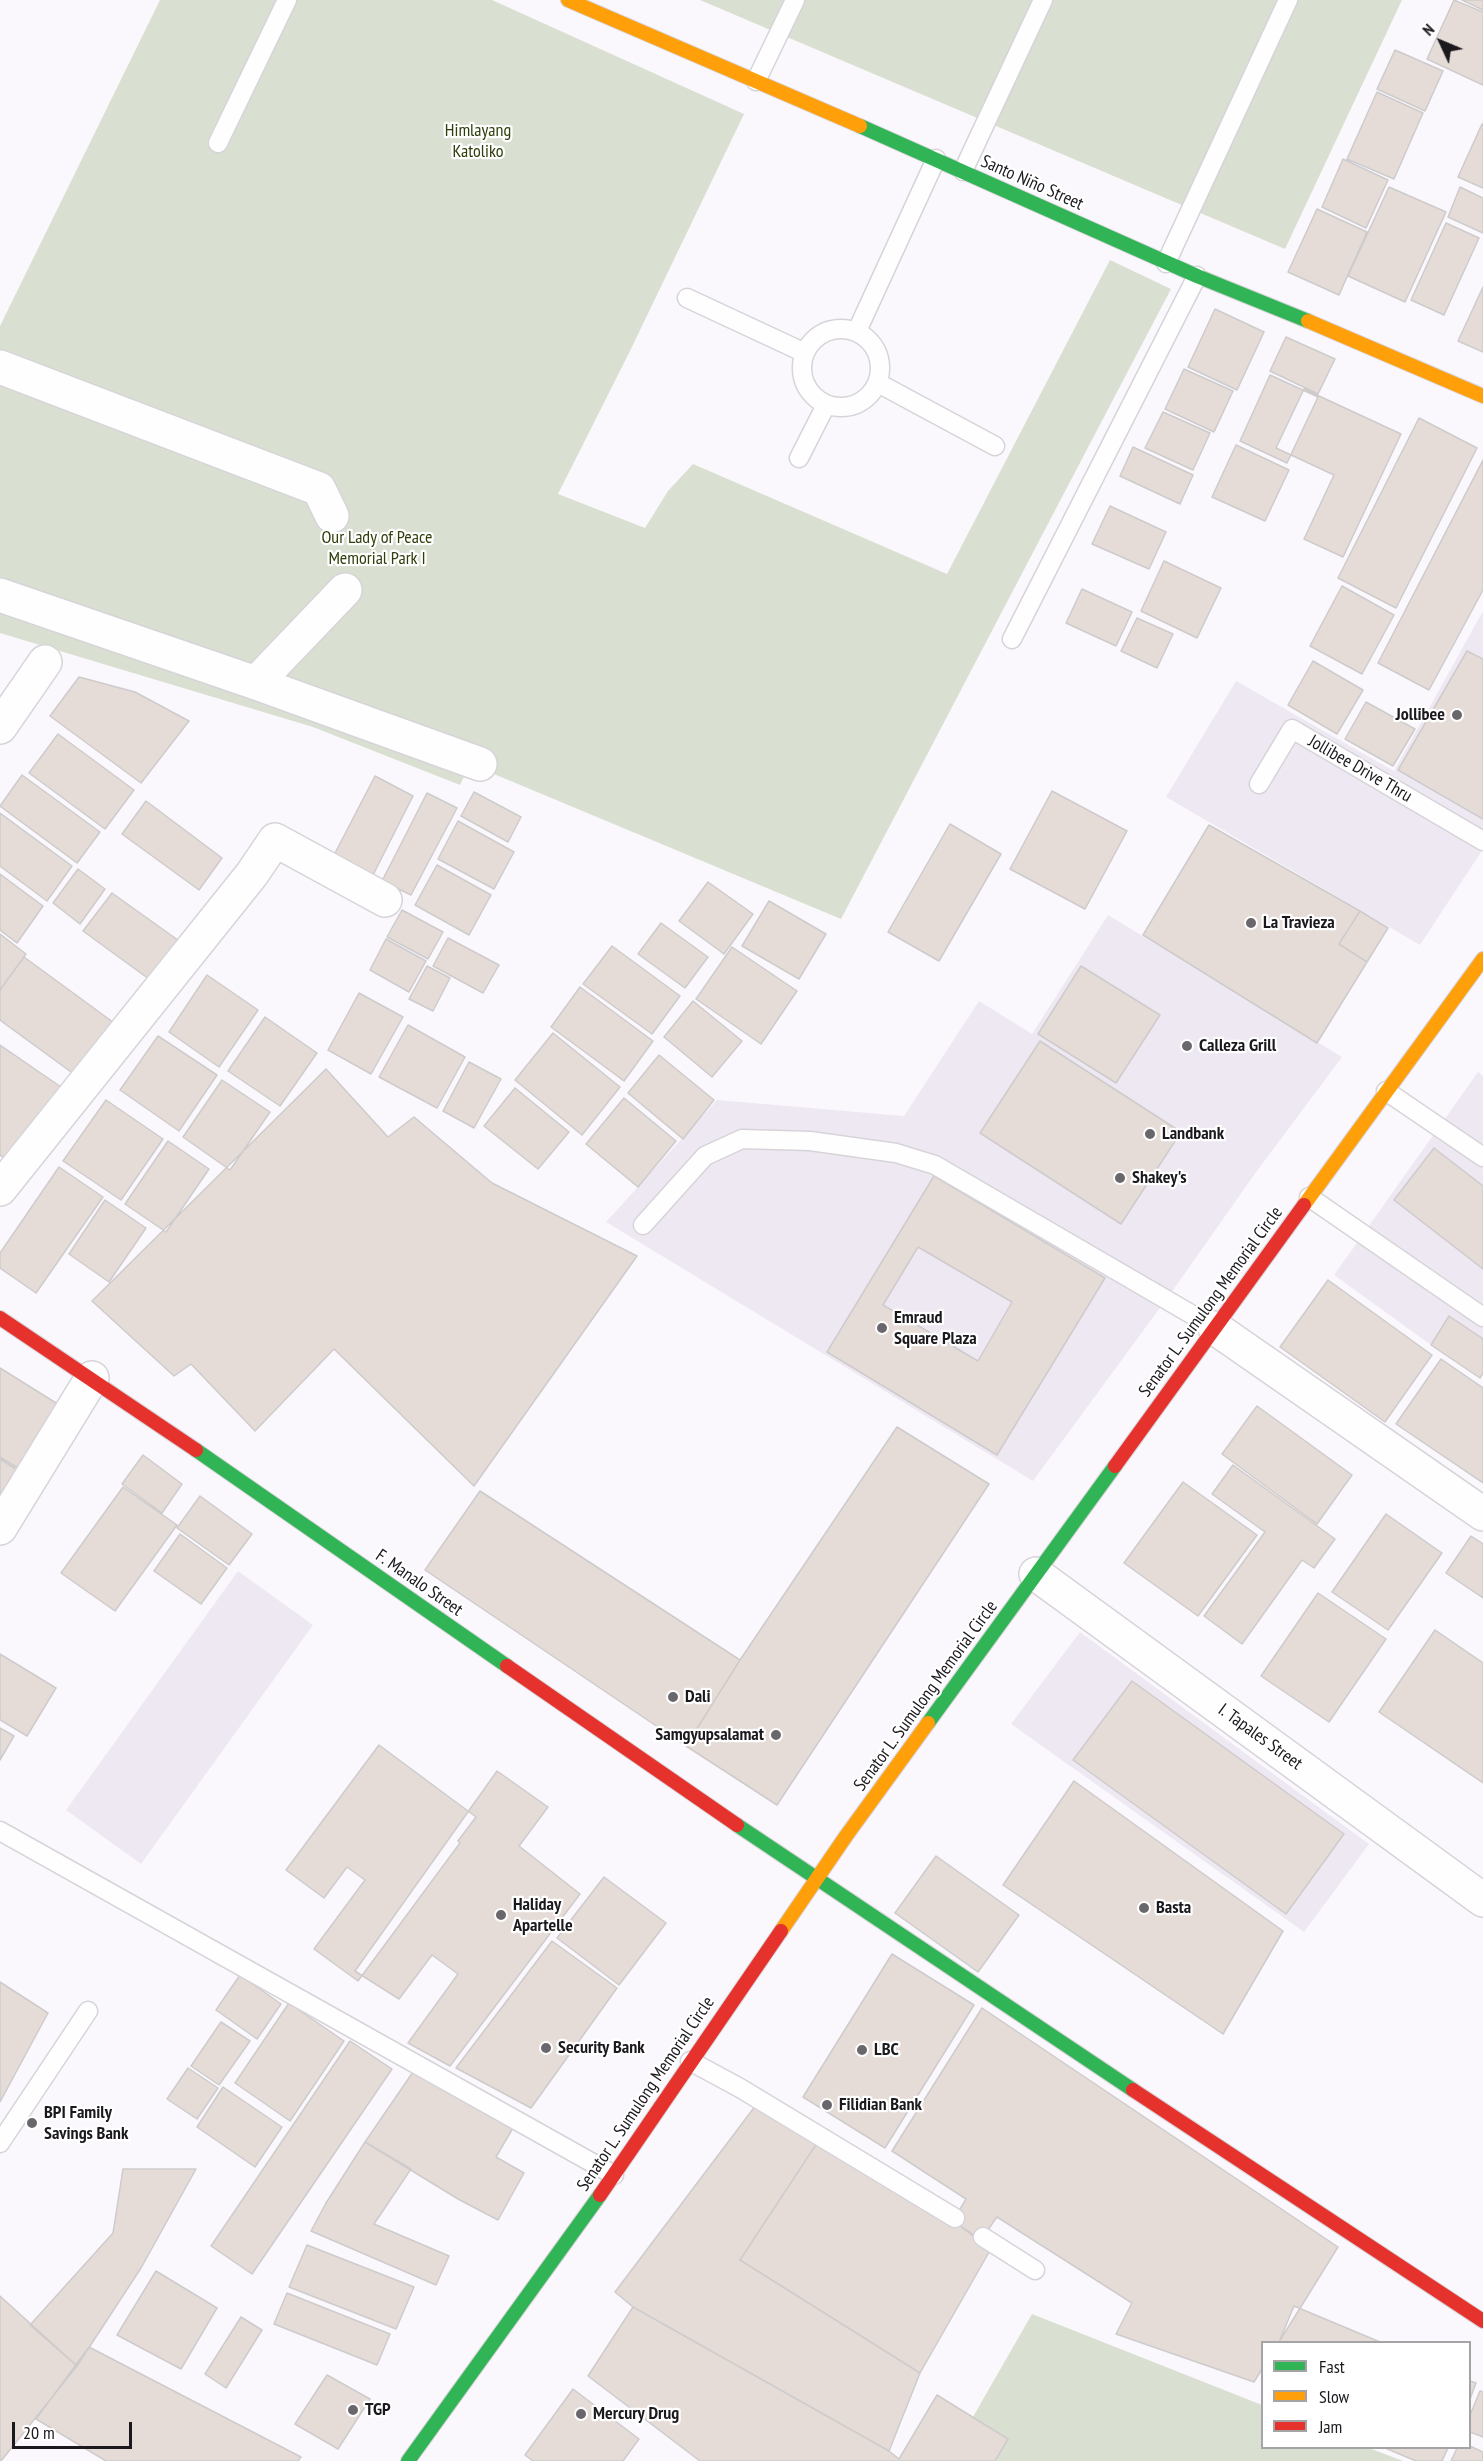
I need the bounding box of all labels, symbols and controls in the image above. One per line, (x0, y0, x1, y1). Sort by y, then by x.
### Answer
north arrow (1411, 12, 1471, 72)
text: N (1418, 19, 1438, 40)
park label: Himlayang Katoliko (445, 120, 511, 162)
street label: Santo Niño Street (978, 151, 1086, 215)
park label: Our Lady of Peace Memorial Park I (321, 527, 433, 570)
place label: Jollibee (1396, 704, 1445, 726)
marker: Jollibee (1450, 708, 1464, 722)
street label: Jollibee Drive Thru (1304, 731, 1416, 807)
place label: La Travieza (1263, 912, 1335, 934)
marker: La Travieza (1244, 916, 1258, 930)
place label: Calleza Grill (1199, 1035, 1276, 1057)
marker: Calleza Grill (1180, 1039, 1194, 1053)
place label: Landbank (1162, 1123, 1224, 1145)
marker: Landbank (1143, 1127, 1157, 1141)
place label: Shakey's (1132, 1167, 1186, 1189)
marker: Shakey's (1113, 1171, 1127, 1185)
street label: Senator L. Sumulong Memorial Circle (1135, 1203, 1287, 1401)
place label: Emraud Square Plaza (894, 1307, 977, 1350)
marker: Emraud Square Plaza (875, 1321, 889, 1335)
street label: F. Manalo Street (371, 1545, 467, 1621)
street label: Senator L. Sumulong Memorial Circle (850, 1597, 1002, 1795)
place label: Dali (685, 1686, 710, 1708)
marker: Dali (666, 1690, 680, 1704)
street label: I. Tapales Street (1214, 1699, 1306, 1775)
place label: Samgyupsalamat (655, 1724, 764, 1746)
marker: Samgyupsalamat (769, 1728, 783, 1742)
place label: Haliday Apartelle (513, 1894, 573, 1936)
place label: Basta (1156, 1897, 1191, 1919)
marker: Basta (1137, 1901, 1151, 1915)
marker: Haliday Apartelle (494, 1908, 508, 1922)
street label: Senator L. Sumulong Memorial Circle (573, 1993, 719, 2195)
place label: Security Bank (558, 2037, 645, 2059)
place label: LBC (874, 2039, 899, 2061)
marker: Security Bank (539, 2041, 553, 2055)
marker: LBC (855, 2043, 869, 2057)
place label: Filidian Bank (839, 2094, 922, 2116)
marker: Filidian Bank (820, 2098, 834, 2112)
place label: BPI Family Savings Bank (44, 2102, 128, 2144)
marker: BPI Family Savings Bank (25, 2116, 39, 2130)
legend (1261, 2341, 1471, 2449)
text: Fast (1319, 2355, 1345, 2378)
text: Slow (1319, 2385, 1349, 2408)
place label: TGP (365, 2399, 391, 2421)
marker: TGP (346, 2403, 360, 2417)
place label: Mercury Drug (593, 2403, 679, 2425)
marker: Mercury Drug (574, 2407, 588, 2421)
scale bar (15, 2410, 135, 2448)
text: Jam (1319, 2415, 1342, 2438)
text: 20 m (23, 2421, 55, 2444)

